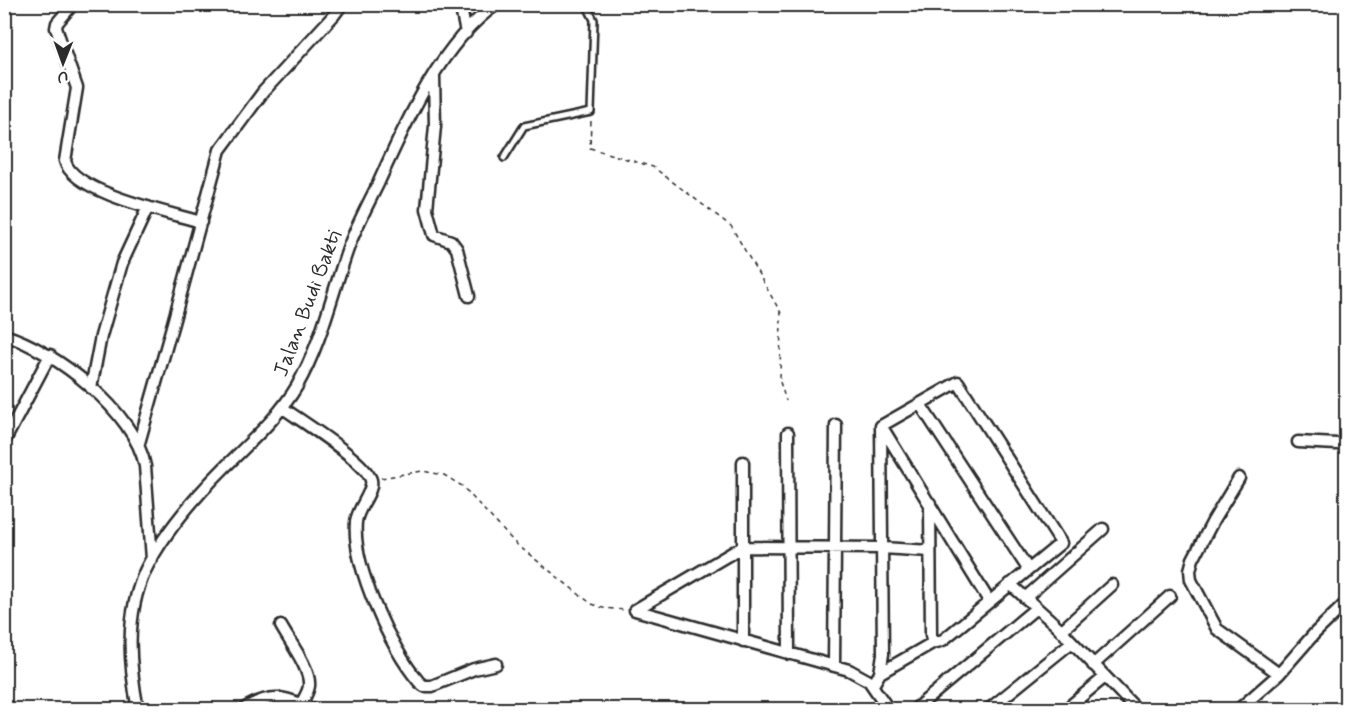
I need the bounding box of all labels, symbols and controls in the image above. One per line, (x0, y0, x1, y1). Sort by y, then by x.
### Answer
north arrow (33, 33, 93, 93)
text: U (57, 66, 68, 87)
street label: Jalan Budi Bakti (267, 226, 349, 381)

